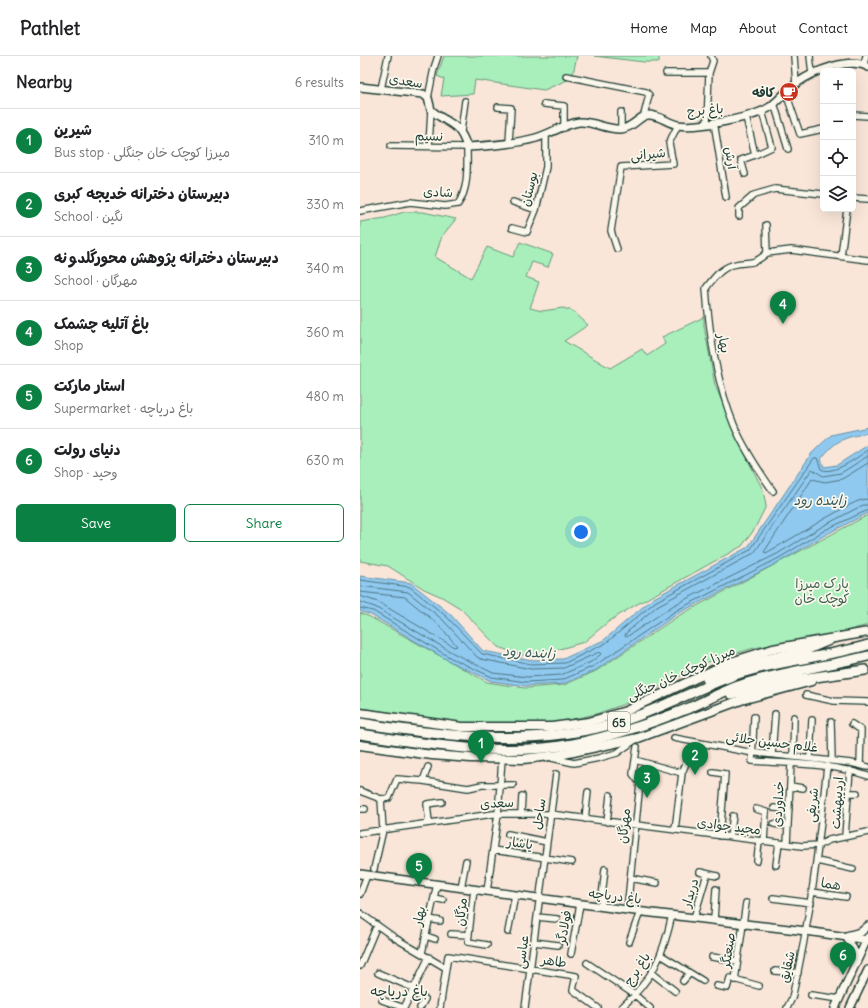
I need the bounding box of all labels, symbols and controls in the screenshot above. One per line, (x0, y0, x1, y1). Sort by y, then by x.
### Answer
text: Pathlet (20, 16, 80, 40)
text: Home (630, 19, 668, 37)
text: Map (690, 19, 717, 37)
text: About (739, 19, 777, 37)
text: Contact (799, 19, 848, 37)
map controls (820, 68, 856, 212)
button: + (820, 68, 856, 104)
street label: سعدی (388, 70, 424, 92)
text: Nearby (16, 71, 72, 93)
text: 6 results (295, 74, 344, 91)
cafe icon: کافه (778, 81, 800, 103)
place label: کافه (752, 84, 775, 101)
street label: باغ برج (686, 100, 724, 121)
button: − (820, 104, 856, 140)
text: شیرین (54, 120, 92, 139)
street label: نسیم (415, 127, 443, 147)
text: 1 (26, 132, 32, 149)
text: 310 m (309, 132, 344, 149)
button: locate (820, 140, 856, 176)
text: Bus stop · میرزا کوچک خان جنگلی (54, 144, 230, 161)
street label: شیرانی (630, 144, 666, 165)
street label: آرش (721, 145, 741, 171)
street label: بوستان (516, 170, 542, 208)
button: layers (820, 176, 856, 212)
street label: شادی (423, 183, 453, 201)
text: دبیرستان دخترانه خدیجه کبری (54, 184, 230, 203)
text: 2 (25, 196, 33, 213)
text: 330 m (306, 196, 344, 213)
text: School · نگین (54, 208, 123, 225)
text: دبیرستان دخترانه پژوهش محورگلدونه (54, 248, 279, 267)
text: 3 (25, 260, 33, 277)
text: 340 m (306, 260, 344, 277)
text: School · مهرگان (54, 272, 137, 289)
pin: 4 (770, 291, 796, 324)
text: باغ آتلیه چشمک (54, 314, 149, 333)
text: 4 (25, 324, 33, 341)
text: 360 m (306, 324, 344, 341)
street label: بهار (713, 331, 734, 354)
text: Shop (54, 337, 83, 354)
text: استار مارکت (54, 376, 125, 395)
text: 5 (25, 388, 33, 405)
text: 480 m (306, 388, 344, 405)
text: Supermarket · باغ دریاچه (54, 400, 193, 417)
text: دنیای رولت (54, 440, 120, 459)
text: 6 (25, 452, 33, 469)
text: 630 m (306, 452, 344, 469)
text: Shop · وحید (54, 464, 118, 481)
water label: زاینده رود (793, 491, 847, 509)
button: Save (16, 504, 176, 542)
button: Share (184, 504, 344, 542)
your location (571, 522, 591, 542)
park label: پارک میرزا کوچک خان (795, 575, 850, 607)
street label: میرزا کوچک خان جنگلی (624, 641, 738, 705)
water label: زاینده رود (502, 642, 557, 662)
road number: 65 (608, 712, 630, 732)
street label: غلام حسین جلائی (725, 728, 819, 758)
pin: 1 (468, 730, 494, 763)
pin: 2 (682, 742, 708, 775)
pin: 3 (634, 765, 660, 798)
street label: اردیبهشت (827, 776, 847, 830)
street label: خداوردی (768, 781, 788, 827)
street label: شریفی (802, 787, 823, 823)
street label: سعدی (480, 794, 514, 812)
street label: ساحل (528, 797, 550, 831)
street label: مهرگان (614, 807, 634, 845)
street label: مجید جوادی (696, 814, 762, 838)
street label: یاشار (505, 833, 534, 853)
pin: 5 (406, 853, 432, 886)
street label: هما (820, 874, 842, 894)
street label: دربدار (677, 876, 703, 911)
street label: باغ دریاچه (587, 884, 643, 909)
street label: مژگان (451, 897, 471, 927)
street label: بهار (408, 905, 429, 928)
street label: فولادگر (553, 909, 575, 946)
street label: صنعتگر (717, 931, 739, 970)
street label: عباسی (512, 934, 533, 970)
pin: 6 (830, 942, 856, 975)
street label: باغ برج (620, 949, 655, 990)
street label: شقایق (775, 950, 799, 984)
street label: طاهر (539, 951, 568, 971)
district label: باغ دریاچه (370, 982, 428, 1001)

